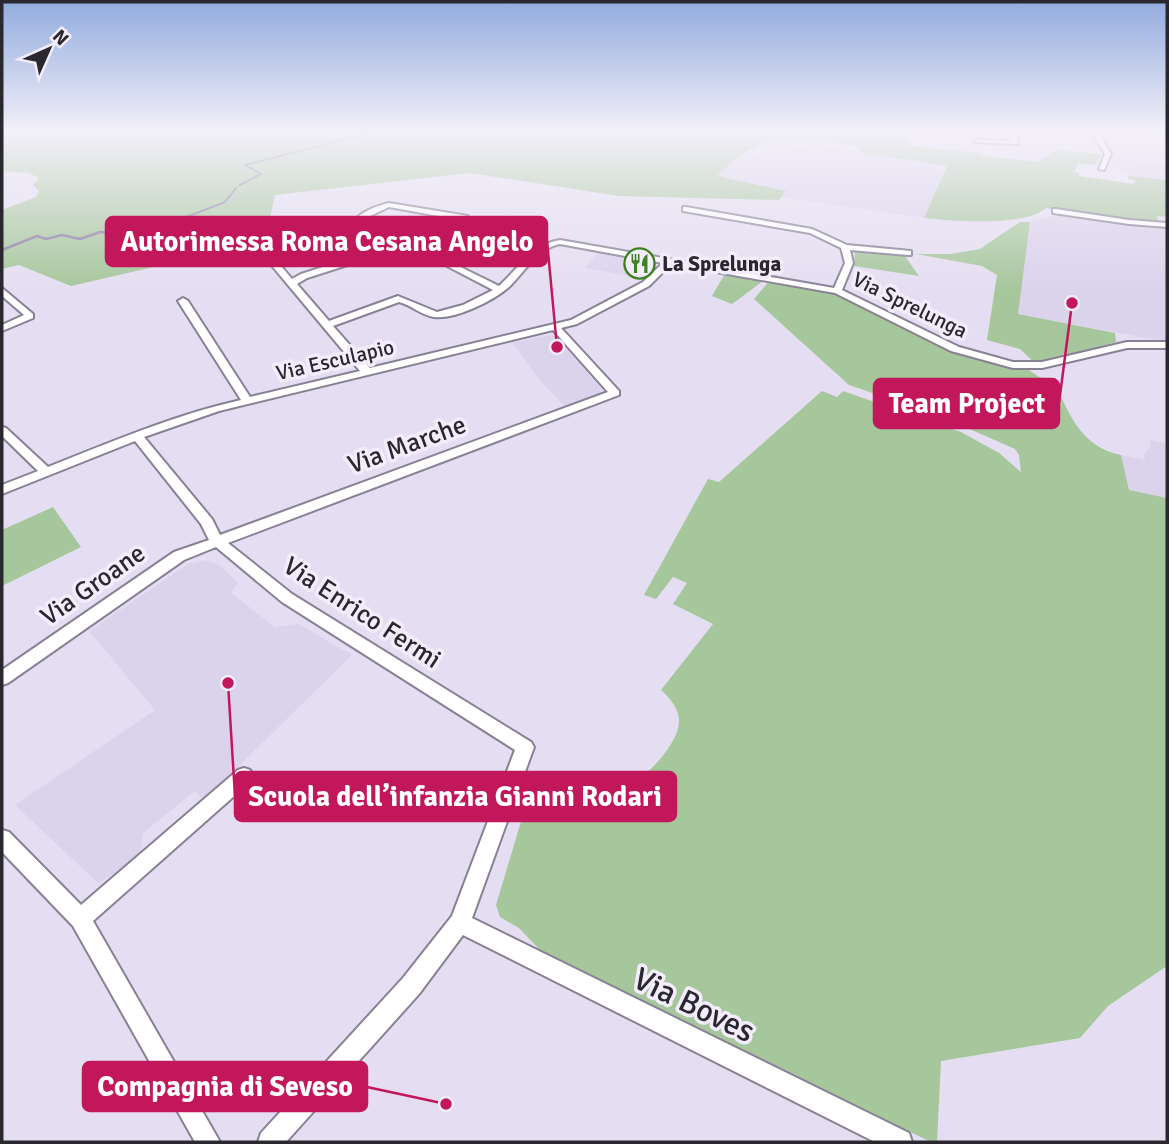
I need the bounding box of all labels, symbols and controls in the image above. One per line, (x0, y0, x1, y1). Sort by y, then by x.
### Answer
north arrow (14, 14, 84, 84)
text: N (47, 25, 73, 51)
callout: Autorimessa Roma Cesana Angelo (106, 217, 547, 266)
text: Autorimessa Roma Cesana Angelo (121, 225, 533, 259)
restaurant icon: La Sprelunga (622, 247, 656, 281)
place label: La Sprelunga (662, 251, 781, 277)
street label: Via Sprelunga (848, 266, 972, 344)
street label: Via Esculapio (274, 334, 396, 386)
callout: Team Project (874, 379, 1059, 428)
text: Team Project (889, 387, 1046, 421)
street label: Via Marche (343, 409, 471, 481)
street label: Via Groane (34, 537, 152, 633)
street label: Via Enrico Fermi (277, 550, 447, 676)
callout: Scuola dell’infanzia Gianni Rodari (235, 772, 676, 821)
text: Scuola dell’infanzia Gianni Rodari (248, 780, 662, 814)
street label: Via Boves (627, 959, 761, 1051)
callout: Compagnia di Seveso (83, 1062, 367, 1111)
text: Compagnia di Seveso (97, 1070, 353, 1104)

